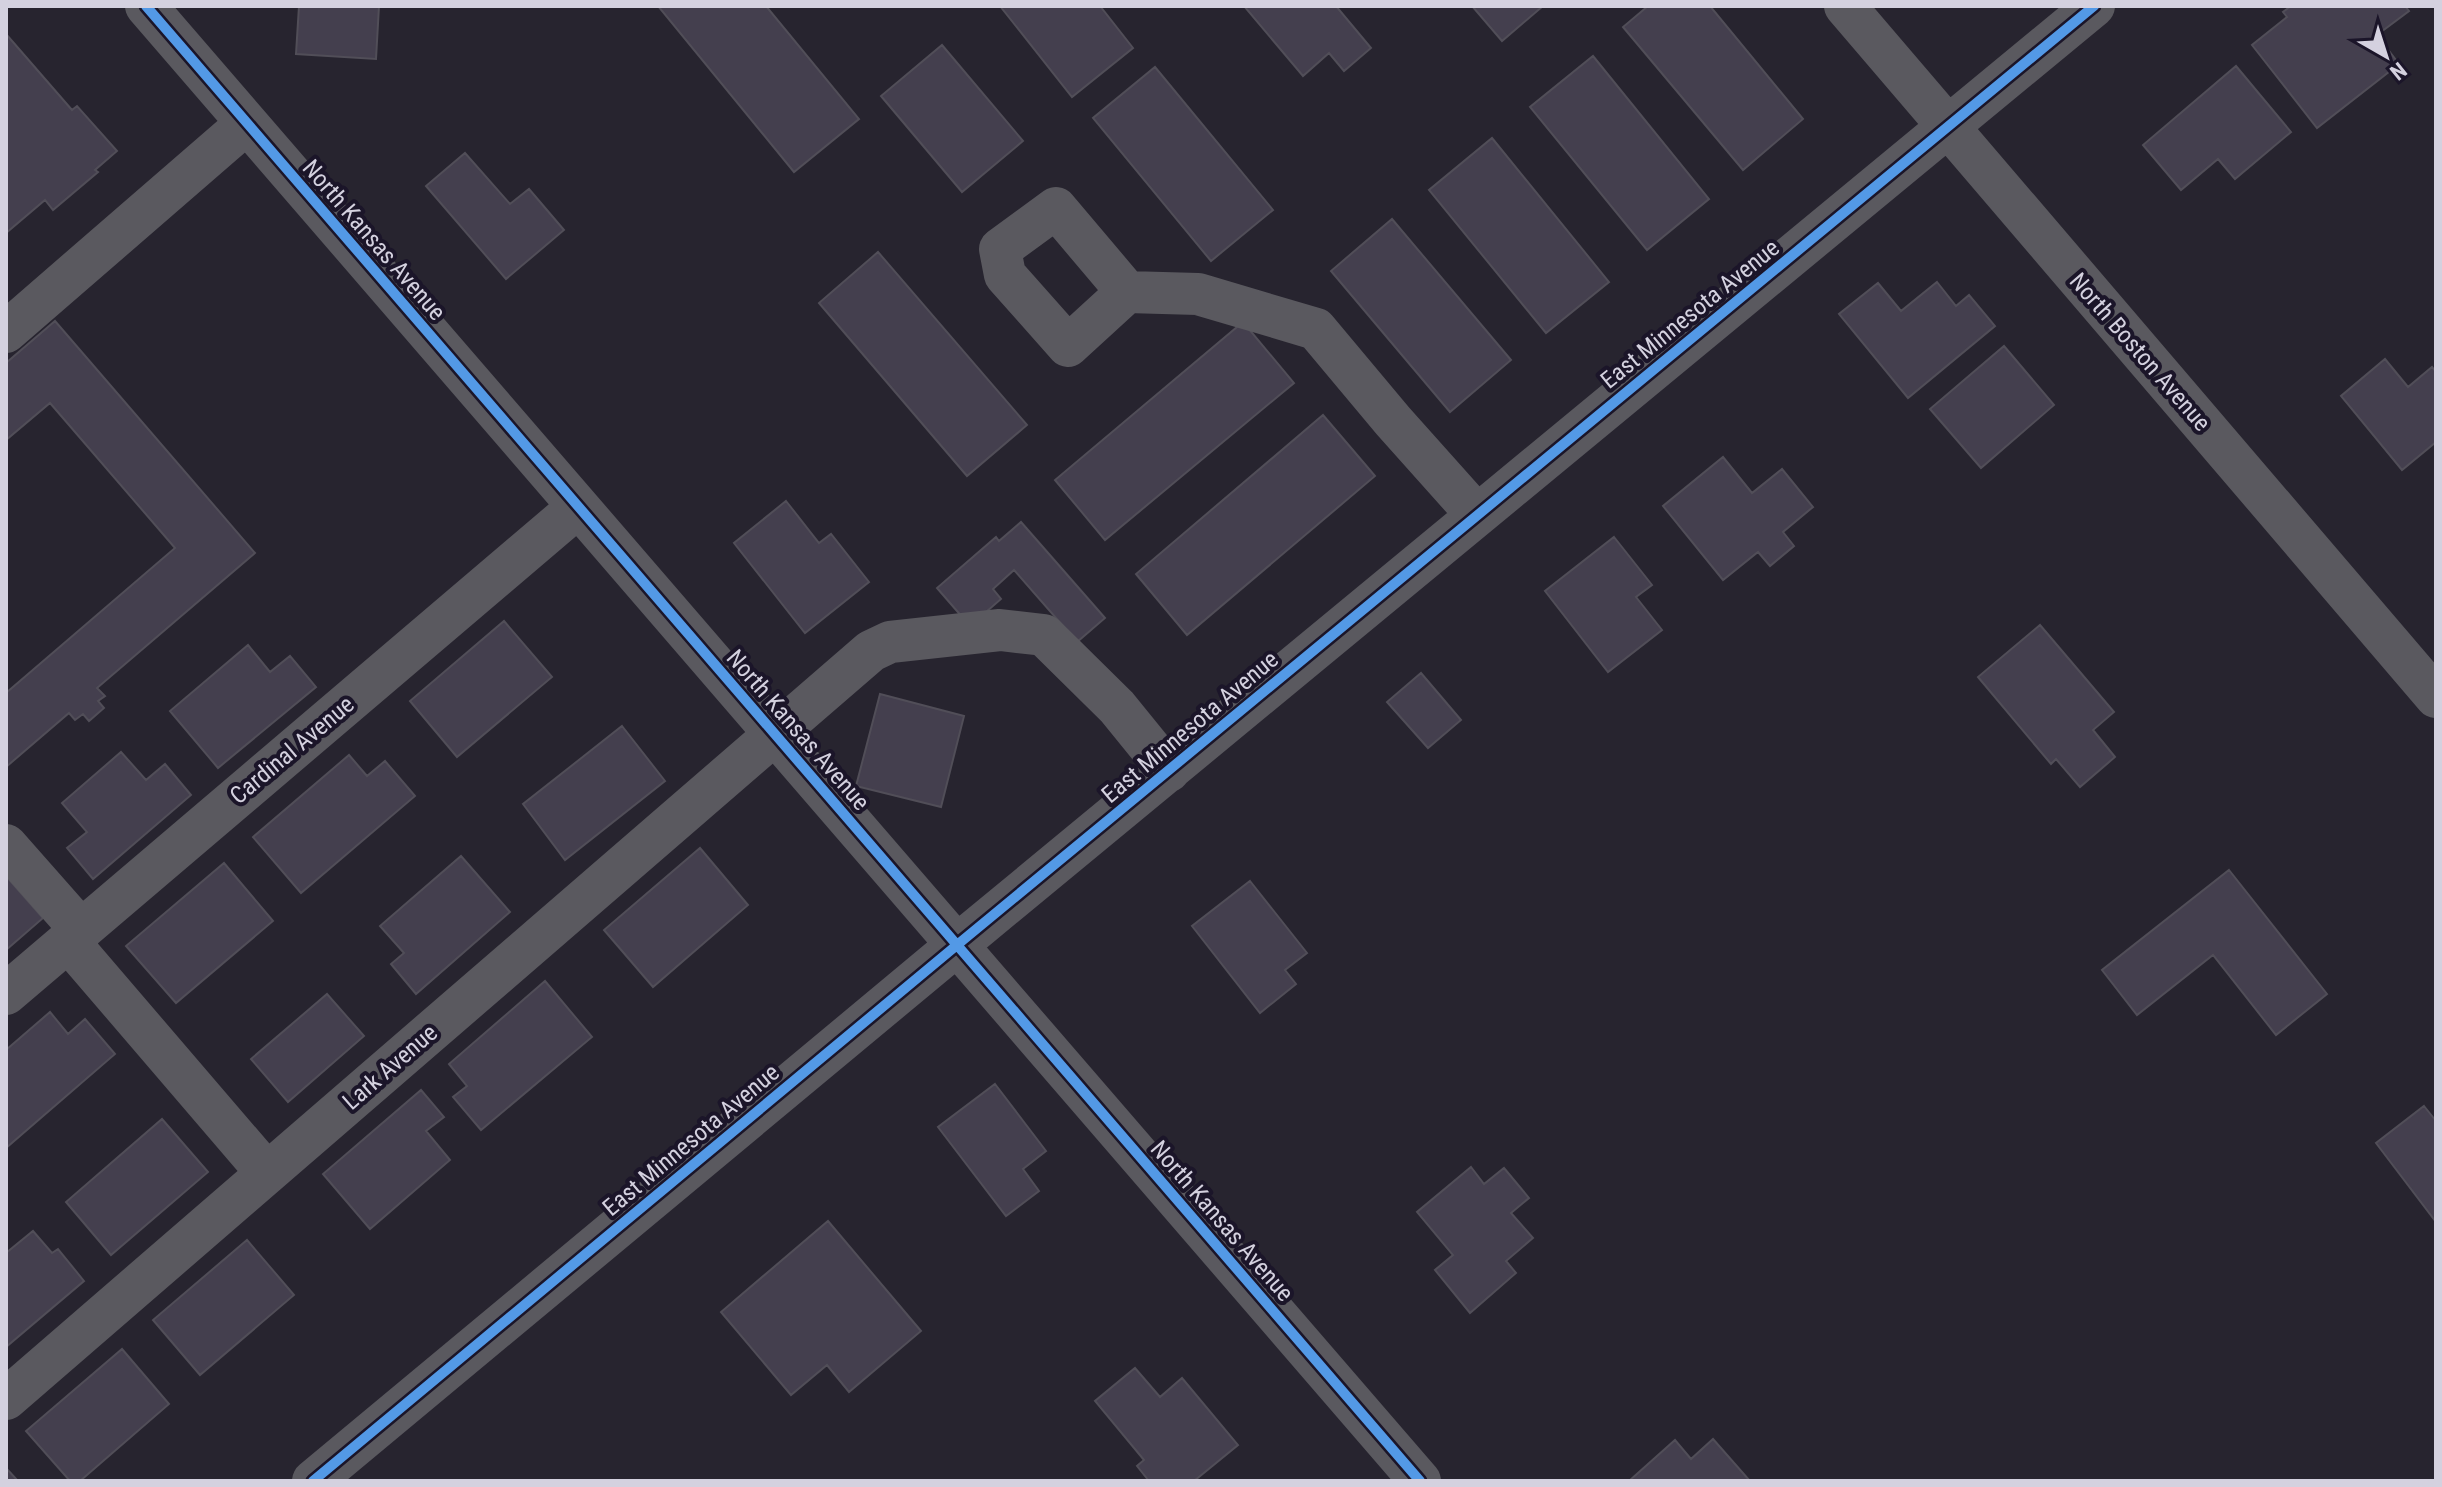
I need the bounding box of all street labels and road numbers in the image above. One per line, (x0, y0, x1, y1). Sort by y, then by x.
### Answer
street label: North Kansas Avenue (297, 154, 451, 326)
street label: East Minnesota Avenue (1595, 233, 1785, 395)
street label: North Boston Avenue (2064, 267, 2216, 437)
street label: North Kansas Avenue (721, 644, 875, 816)
street label: East Minnesota Avenue (1096, 645, 1284, 809)
street label: Cardinal Avenue (224, 690, 360, 810)
street label: Lark Avenue (337, 1019, 443, 1115)
street label: East Minnesota Avenue (597, 1058, 785, 1222)
street label: North Kansas Avenue (1145, 1135, 1299, 1307)

